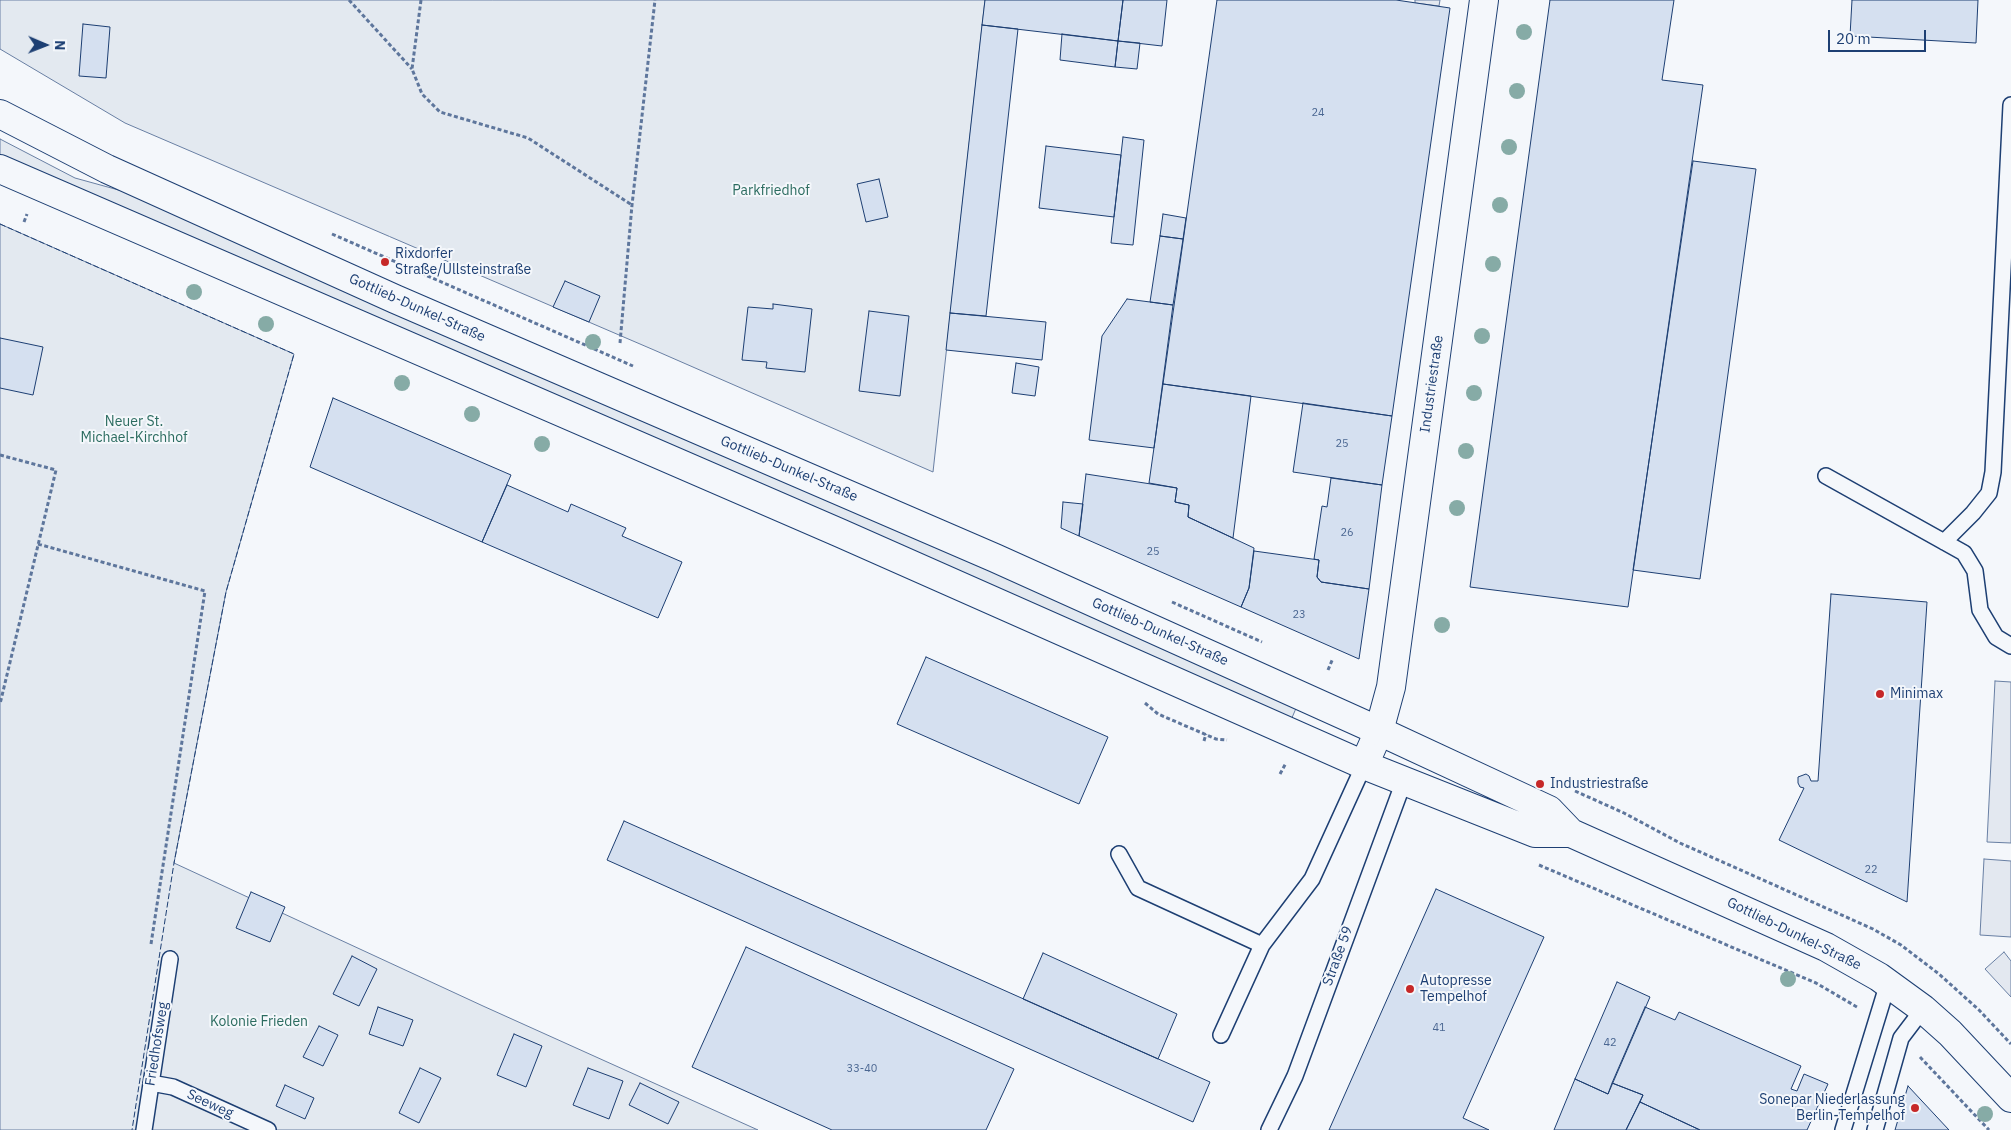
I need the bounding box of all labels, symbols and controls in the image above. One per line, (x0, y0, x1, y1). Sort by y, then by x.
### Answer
north arrow (20, 20, 70, 70)
scale bar (1831, 20, 1928, 52)
text: 20 m (1836, 29, 1871, 48)
text: N (51, 40, 69, 50)
house number: 24 (1311, 106, 1325, 120)
park label: Parkfriedhof (732, 183, 810, 199)
place label: Rixdorfer Straße/Ullsteinstraße (395, 246, 531, 278)
marker: Rixdorfer Straße/Ullsteinstraße (379, 256, 391, 268)
street label: Gottlieb-Dunkel-Straße (346, 270, 488, 346)
street label: Industriestraße (1417, 334, 1447, 434)
park label: Neuer St. Michael-Kirchhof (81, 414, 187, 447)
street label: Gottlieb-Dunkel-Straße (718, 432, 860, 506)
house number: 25 (1335, 437, 1349, 451)
house number: 26 (1340, 526, 1354, 540)
house number: 25 (1146, 545, 1160, 559)
street label: Gottlieb-Dunkel-Straße (1089, 594, 1231, 670)
house number: 23 (1292, 608, 1306, 622)
place label: Minimax (1890, 686, 1943, 702)
marker: Minimax (1874, 688, 1886, 700)
place label: Industriestraße (1550, 776, 1648, 792)
marker: Industriestraße (1534, 778, 1546, 790)
house number: 22 (1864, 863, 1878, 877)
street label: Gottlieb-Dunkel-Straße (1724, 894, 1864, 974)
street label: Straße 59 (1319, 924, 1357, 988)
place label: Autopresse Tempelhof (1420, 973, 1492, 1006)
marker: Autopresse Tempelhof (1404, 983, 1416, 995)
street label: Friedhofsweg (142, 1001, 172, 1087)
park label: Kolonie Frieden (210, 1014, 308, 1030)
house number: 41 (1432, 1021, 1446, 1035)
house number: 42 (1603, 1036, 1617, 1050)
house number: 33-40 (847, 1062, 877, 1076)
street label: Seeweg (184, 1086, 236, 1122)
place label: Sonepar Niederlassung Berlin-Tempelhof (1759, 1092, 1905, 1124)
marker: Sonepar Niederlassung Berlin-Tempelhof (1909, 1102, 1921, 1114)

